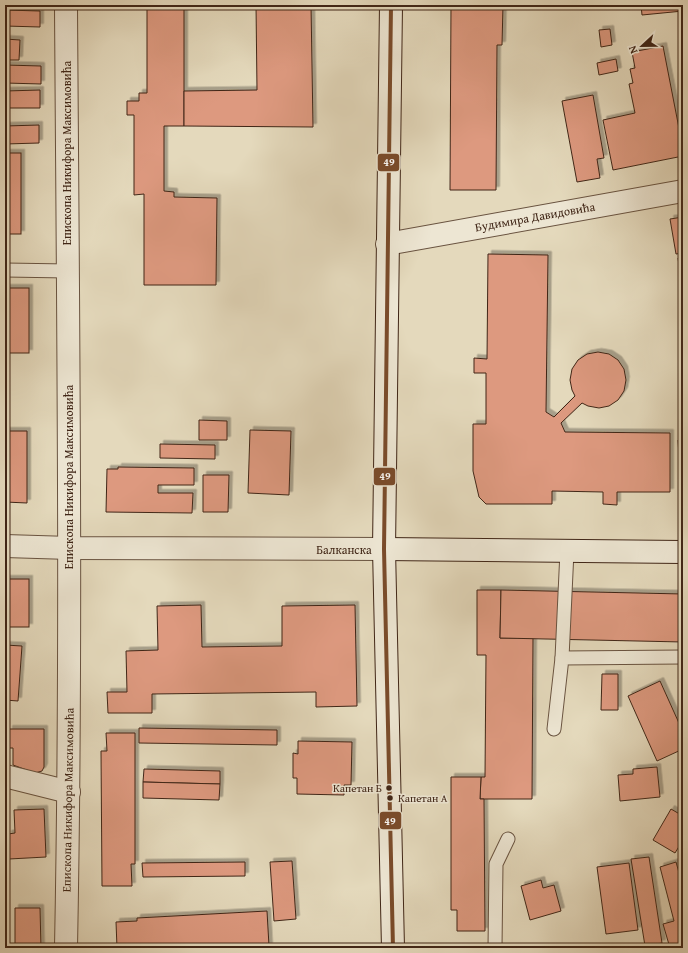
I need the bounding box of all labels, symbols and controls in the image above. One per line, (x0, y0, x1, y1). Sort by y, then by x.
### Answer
north arrow (622, 26, 662, 66)
text: N (624, 43, 642, 56)
street label: Епископа Никифора Максимовића (58, 61, 75, 245)
line badge: 49 (377, 153, 400, 172)
text: 49 (383, 154, 395, 170)
street label: Будимира Давидовића (474, 198, 597, 235)
street label: Епископа Никифора Максимовића (60, 385, 77, 569)
line badge: 49 (373, 467, 396, 486)
text: 49 (379, 468, 391, 484)
street label: Балканска (316, 541, 372, 558)
street label: Епископа Никифора Максимовића (57, 707, 78, 892)
place label: Капетан Б (333, 780, 382, 796)
marker: Капетан Б (384, 783, 394, 793)
place label: Капетан А (398, 790, 448, 806)
marker: Капетан А (385, 793, 395, 803)
line badge: 49 (379, 811, 402, 830)
text: 49 (384, 813, 396, 829)

